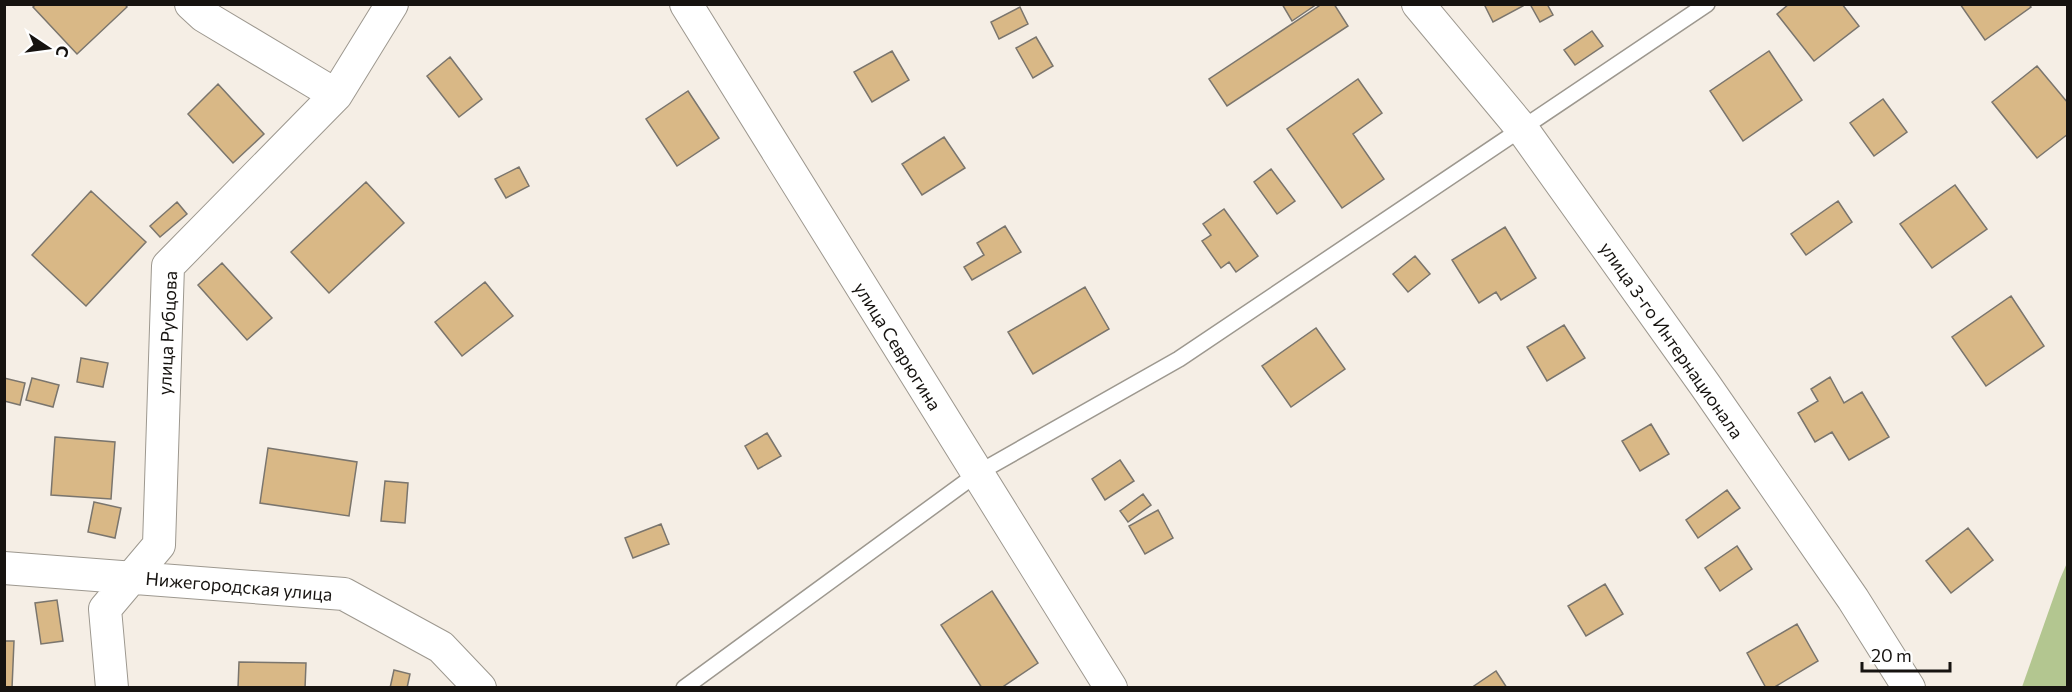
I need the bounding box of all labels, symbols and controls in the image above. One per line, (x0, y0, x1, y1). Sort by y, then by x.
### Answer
north arrow (18, 18, 78, 78)
text: С (53, 44, 74, 59)
street label: улица 3-го Интернационала (1596, 237, 1748, 443)
street label: улица Рубцова (153, 270, 181, 396)
street label: улица Севрюгина (850, 278, 946, 414)
street label: Нижегородская улица (145, 567, 333, 605)
scale bar (1862, 635, 1950, 673)
text: 20 m (1871, 644, 1912, 666)

